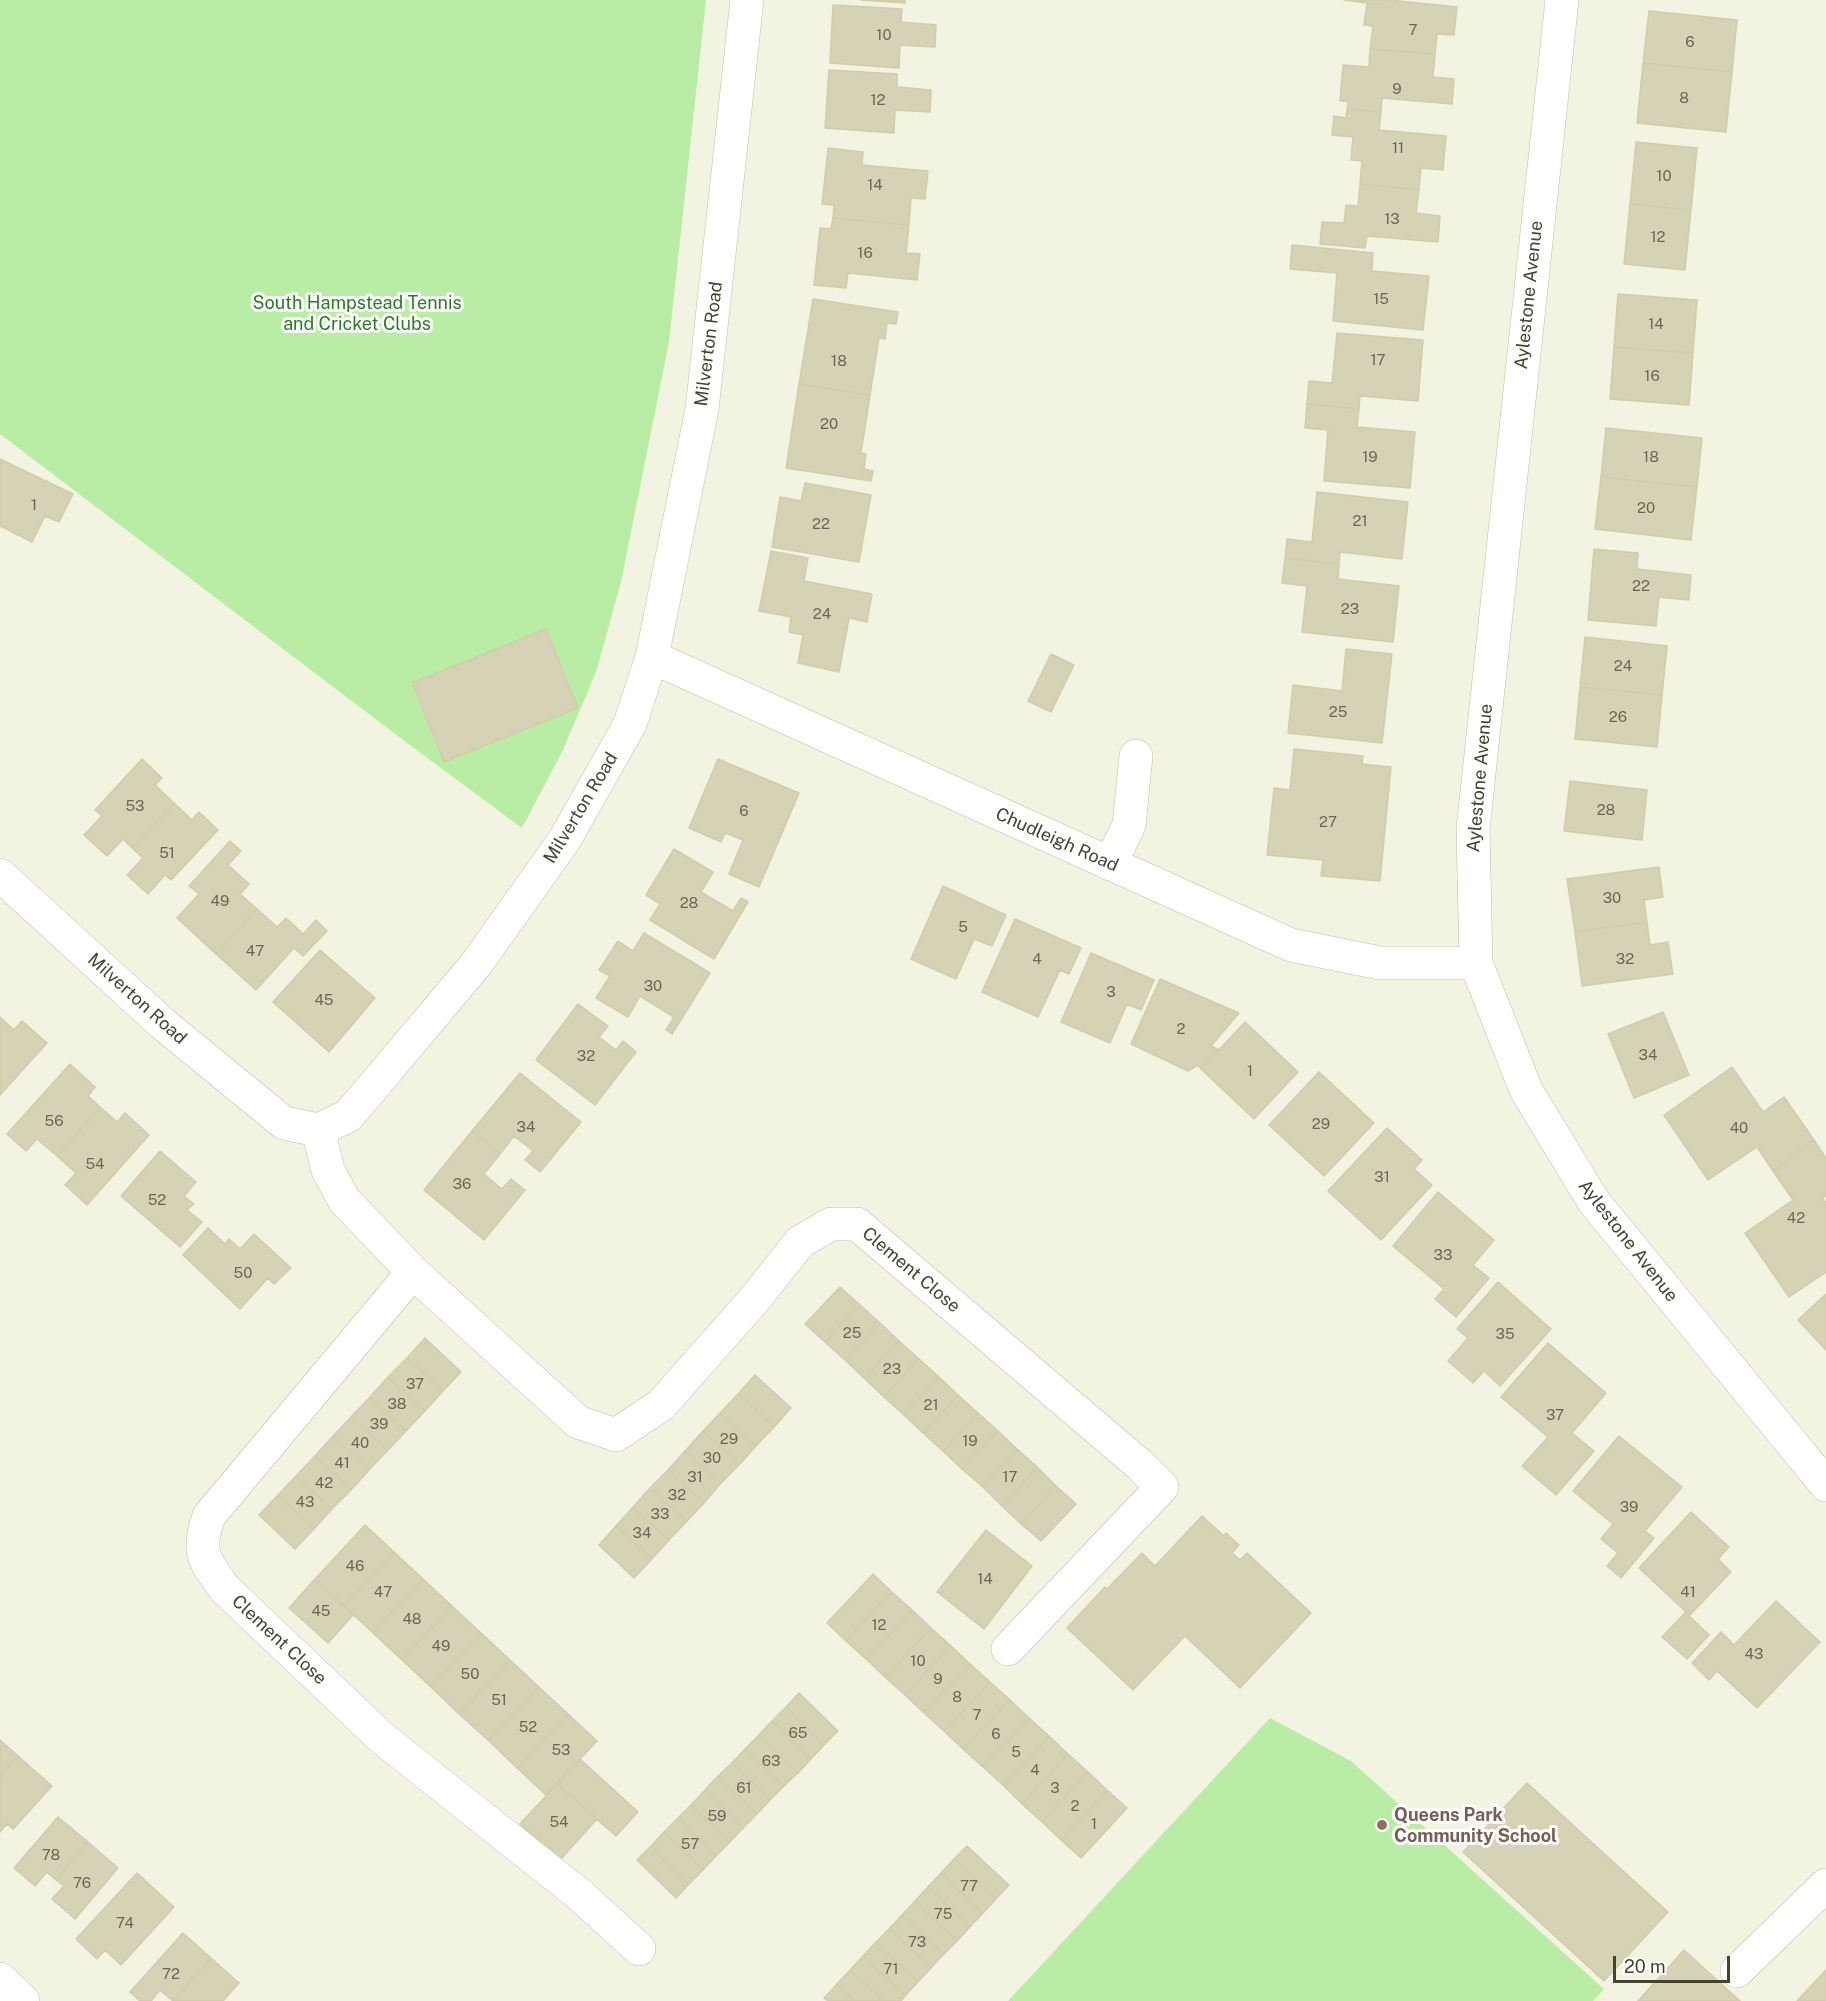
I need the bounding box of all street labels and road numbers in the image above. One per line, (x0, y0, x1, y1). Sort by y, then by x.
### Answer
street label: Aylestone Avenue (1510, 220, 1548, 370)
street label: Milverton Road (691, 280, 727, 408)
street label: Aylestone Avenue (1463, 703, 1497, 853)
street label: Milverton Road (539, 749, 623, 867)
street label: Chudleigh Road (992, 803, 1122, 877)
street label: Milverton Road (83, 949, 191, 1049)
street label: Aylestone Avenue (1574, 1176, 1682, 1306)
street label: Clement Close (858, 1223, 964, 1317)
street label: Clement Close (227, 1591, 331, 1689)

